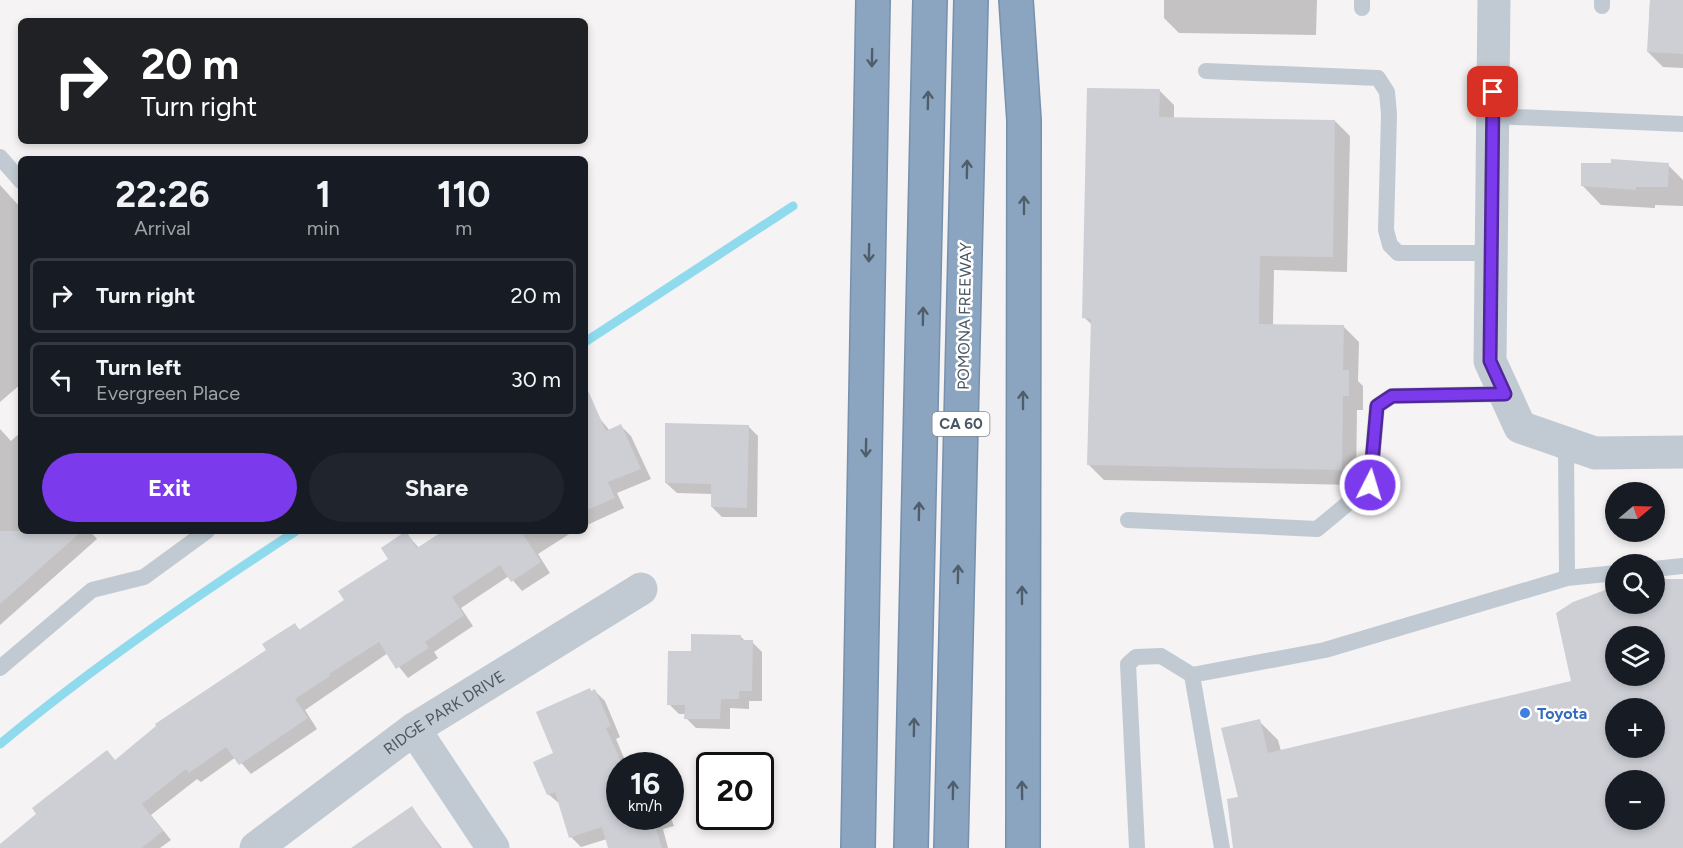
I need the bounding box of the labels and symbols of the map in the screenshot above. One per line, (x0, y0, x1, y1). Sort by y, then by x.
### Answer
one-way arrow (866, 48, 878, 68)
pin (1467, 66, 1518, 117)
one-way arrow (922, 90, 934, 110)
one-way arrow (961, 159, 973, 179)
one-way arrow (1018, 195, 1030, 215)
street label: POMONA FREEWAY (954, 242, 975, 390)
one-way arrow (863, 243, 875, 263)
one-way arrow (918, 306, 929, 326)
one-way arrow (1017, 390, 1029, 410)
road number: CA 60 (932, 412, 990, 436)
one-way arrow (860, 438, 872, 458)
position arrow (1338, 453, 1402, 517)
north arrow (1605, 482, 1665, 542)
one-way arrow (913, 501, 925, 521)
one-way arrow (952, 564, 963, 584)
one-way arrow (1016, 585, 1028, 605)
street label: RIDGE PARK DRIVE (380, 666, 508, 759)
place label: Toyota (1537, 704, 1587, 723)
marker: Toyota (1518, 706, 1532, 720)
one-way arrow (908, 717, 920, 737)
speed limit sign: 20 (696, 752, 774, 830)
one-way arrow (947, 780, 959, 800)
one-way arrow (1016, 780, 1028, 800)

